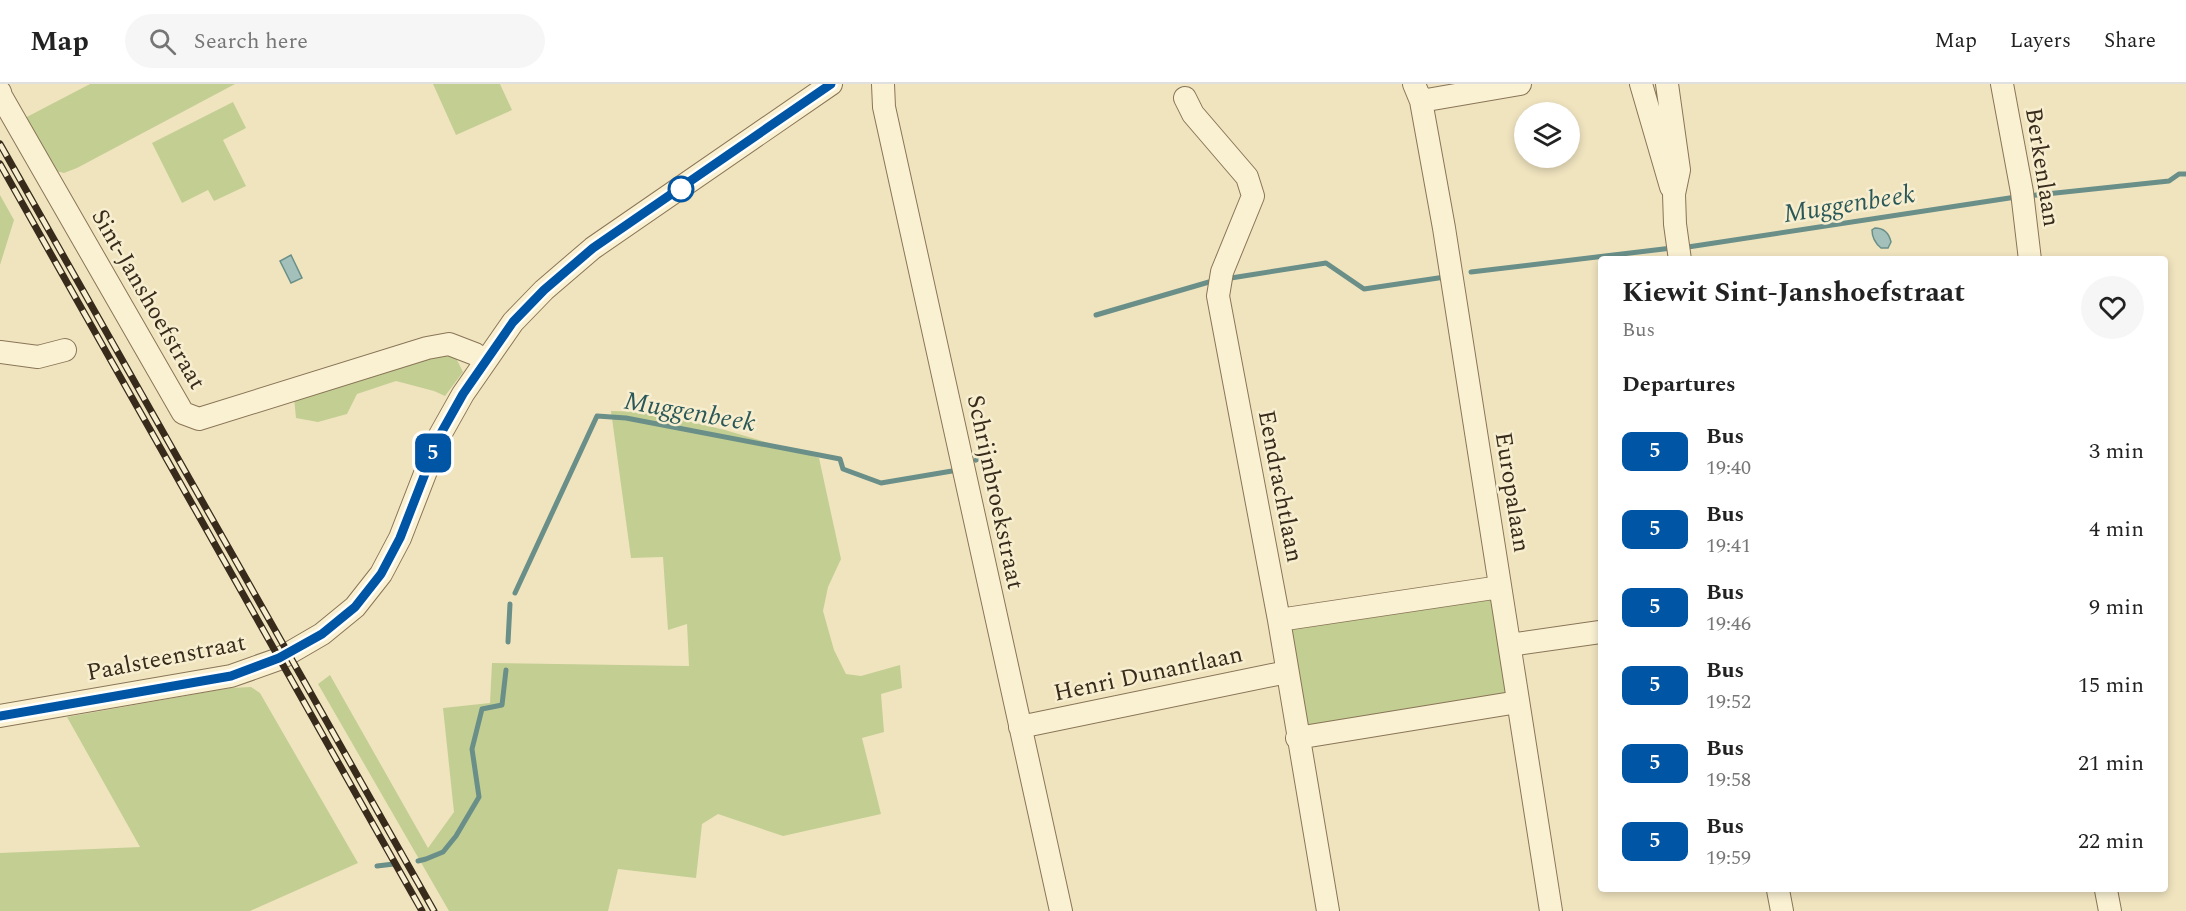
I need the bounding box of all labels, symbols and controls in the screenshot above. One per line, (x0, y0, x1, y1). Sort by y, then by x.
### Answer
search box (125, 14, 545, 68)
text: Map (30, 20, 89, 63)
icon: search (146, 25, 179, 58)
text: Search here (194, 25, 308, 58)
text: Map (1935, 25, 1977, 57)
text: Layers (2010, 25, 2071, 57)
text: Share (2104, 25, 2156, 57)
map controls (1514, 102, 1580, 168)
button: layers (1514, 102, 1580, 168)
street label: Berkenlaan (2015, 105, 2069, 229)
water label: Muggenbeek (1780, 174, 1918, 234)
unlabelled marker (668, 176, 694, 202)
street label: Sint-Janshoefstraat (82, 202, 215, 397)
text: Kiewit Sint-Janshoefstraat (1622, 271, 1965, 314)
button: heart (2081, 276, 2144, 339)
text: Bus (1622, 315, 1655, 345)
text: Departures (1622, 368, 1736, 401)
water label: Muggenbeek (621, 381, 759, 443)
street label: Schrijnbroekstraat (957, 392, 1033, 593)
street label: Eendrachtlaan (1248, 407, 1312, 566)
text: Bus (1706, 420, 1744, 453)
street label: Europalaan (1485, 429, 1539, 555)
line badge: 5 (414, 434, 452, 472)
text: 5 (1649, 435, 1661, 467)
text: 3 min (2089, 435, 2144, 468)
text: 5 (427, 437, 439, 469)
text: 19:40 (1706, 453, 1751, 483)
text: Bus (1706, 498, 1744, 531)
text: 5 (1649, 513, 1661, 545)
text: 4 min (2089, 513, 2144, 546)
text: 19:41 (1706, 531, 1751, 561)
text: Bus (1706, 576, 1744, 609)
text: 5 (1649, 591, 1661, 623)
text: 9 min (2089, 591, 2144, 624)
text: 19:46 (1706, 609, 1751, 639)
street label: Paalsteenstraat (83, 625, 249, 691)
street label: Henri Dunantlaan (1050, 636, 1246, 712)
text: Bus (1706, 654, 1744, 687)
text: 5 (1649, 669, 1661, 701)
text: 15 min (2078, 669, 2144, 702)
text: 19:52 (1706, 687, 1751, 717)
text: Bus (1706, 732, 1744, 765)
text: 5 (1649, 747, 1661, 779)
text: 21 min (2078, 747, 2144, 780)
text: 19:58 (1706, 765, 1751, 795)
text: Bus (1706, 810, 1744, 843)
text: 5 (1649, 825, 1661, 857)
text: 22 min (2078, 825, 2144, 858)
text: 19:59 (1706, 843, 1751, 873)

